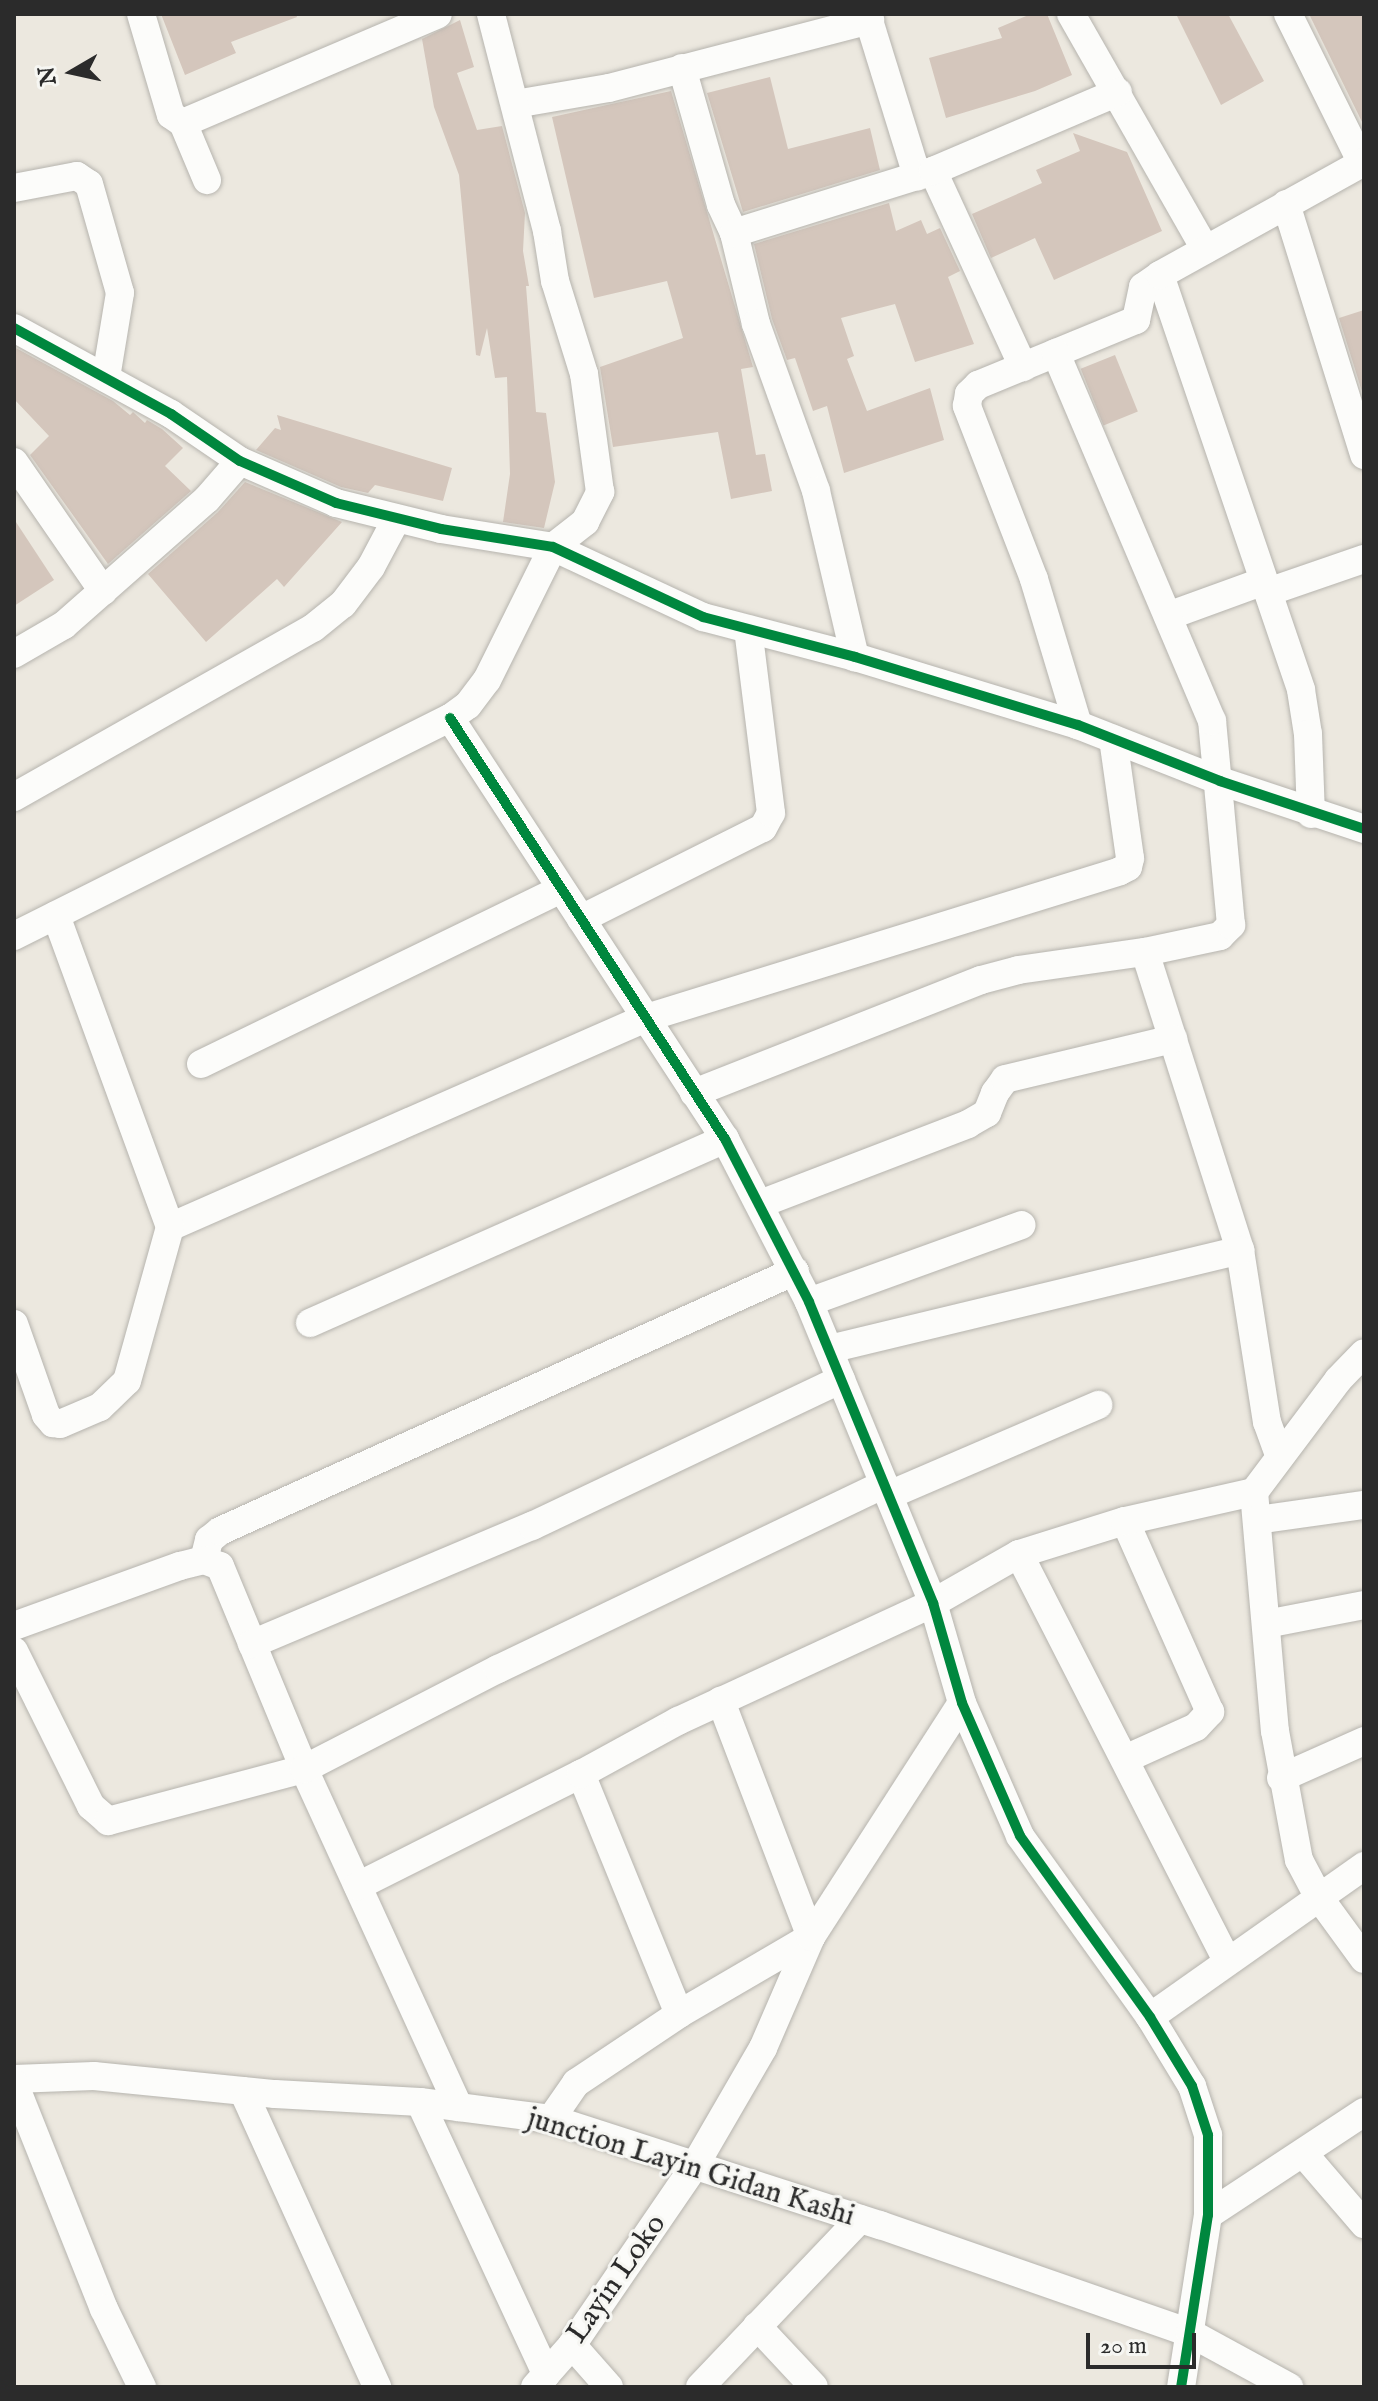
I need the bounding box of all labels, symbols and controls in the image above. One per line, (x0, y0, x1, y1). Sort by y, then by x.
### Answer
north arrow (32, 32, 112, 112)
text: N (33, 64, 64, 87)
street label: junction Layin Gidan Kashi (523, 2101, 859, 2235)
street label: Layin Loko (560, 2208, 674, 2350)
scale bar (1090, 2317, 1200, 2367)
text: 20 m (1100, 2331, 1147, 2362)

